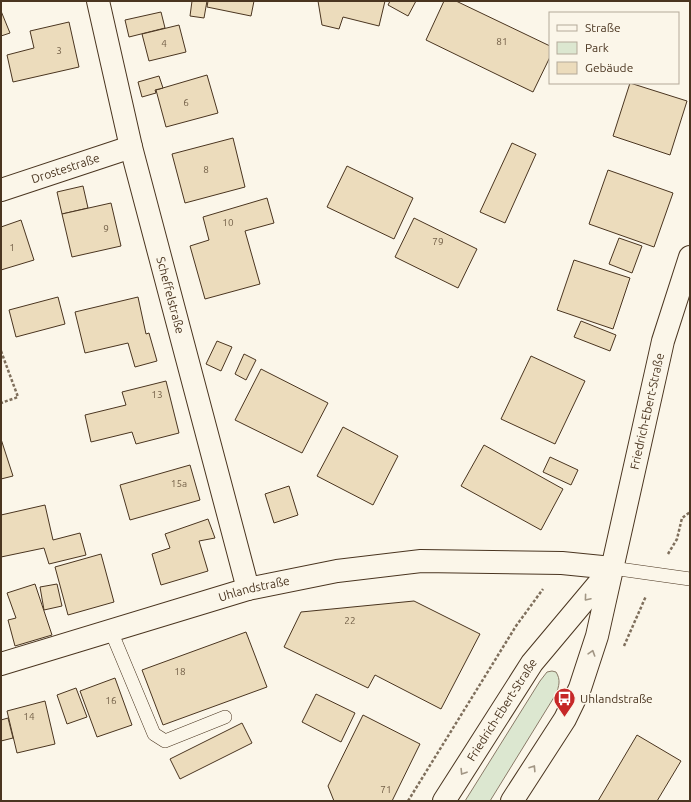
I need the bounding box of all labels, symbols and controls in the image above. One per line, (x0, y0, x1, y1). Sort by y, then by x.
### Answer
legend (549, 12, 679, 84)
text: Straße (585, 21, 621, 34)
house number: 81 (496, 36, 508, 47)
house number: 4 (161, 38, 167, 49)
text: Park (585, 41, 609, 54)
house number: 3 (56, 45, 62, 56)
text: Gebäude (585, 61, 633, 74)
house number: 6 (183, 97, 189, 108)
street label: Drostestraße (30, 151, 101, 186)
house number: 8 (203, 164, 209, 175)
house number: 10 (222, 217, 234, 228)
house number: 9 (103, 223, 109, 234)
house number: 79 (432, 236, 444, 247)
house number: 1 (9, 242, 15, 253)
street label: Scheffelstraße (154, 255, 187, 335)
street label: Friedrich-Ebert-Straße (627, 352, 666, 471)
house number: 13 (151, 389, 163, 400)
house number: 15a (171, 478, 187, 489)
street label: Uhlandstraße (217, 574, 291, 604)
one-way arrow (585, 593, 592, 600)
house number: 22 (344, 615, 356, 626)
one-way arrow (587, 650, 595, 657)
street label: Friedrich-Ebert-Straße (464, 656, 539, 763)
house number: 18 (174, 666, 186, 677)
bus stop icon: Uhlandstraße (552, 686, 578, 719)
place label: Uhlandstraße (580, 692, 653, 705)
house number: 16 (105, 695, 117, 706)
house number: 14 (23, 711, 35, 722)
one-way arrow (529, 765, 536, 772)
one-way arrow (461, 767, 468, 774)
house number: 71 (380, 784, 392, 795)

